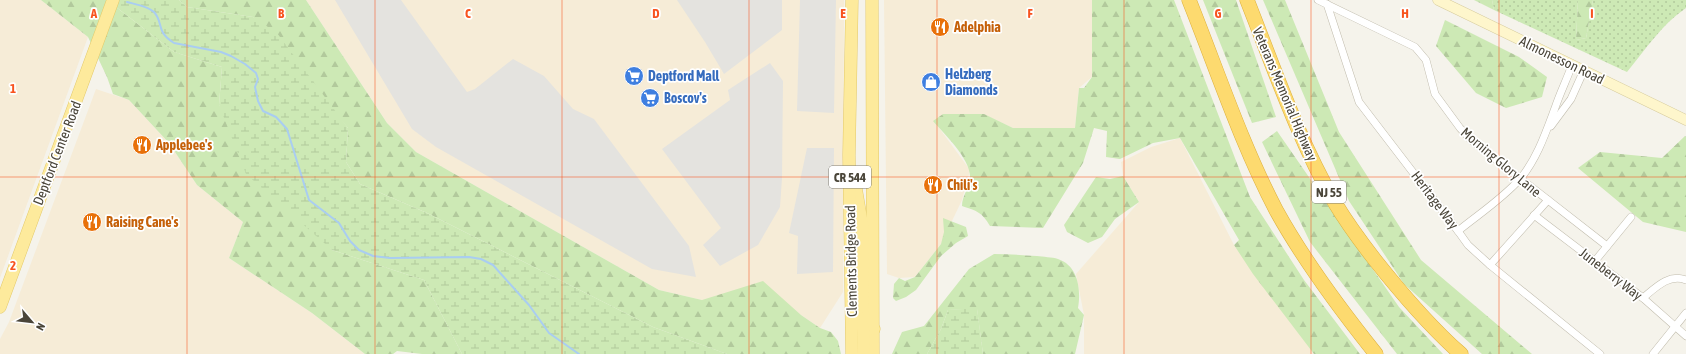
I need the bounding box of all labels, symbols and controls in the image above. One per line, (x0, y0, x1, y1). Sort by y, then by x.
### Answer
text: A (90, 6, 98, 21)
text: B (278, 6, 285, 21)
text: C (465, 6, 471, 21)
text: D (652, 6, 660, 21)
text: E (840, 6, 846, 21)
text: F (1027, 6, 1033, 21)
text: G (1215, 6, 1222, 21)
text: H (1401, 6, 1409, 21)
text: I (1590, 6, 1594, 21)
restaurant icon: Adelphia (929, 16, 951, 38)
place label: Adelphia (953, 19, 1001, 35)
street label: Veterans Memorial Highway (1250, 25, 1321, 163)
street label: Almonesson Road (1517, 33, 1607, 87)
supermarket icon: Deptford Mall (623, 65, 645, 87)
place label: Helzberg Diamonds (945, 66, 998, 98)
place label: Deptford Mall (648, 68, 720, 84)
shop icon: Helzberg Diamonds (920, 71, 942, 93)
text: 1 (10, 81, 16, 96)
supermarket icon: Boscov's (639, 87, 661, 109)
place label: Boscov's (664, 90, 707, 106)
street label: Deptford Center Road (30, 99, 84, 207)
street label: Morning Glory Lane (1458, 124, 1544, 200)
restaurant icon: Applebee's (131, 134, 153, 156)
place label: Applebee's (155, 137, 212, 153)
road number: CR 544 (829, 166, 871, 188)
street label: Heritage Way (1408, 168, 1462, 232)
restaurant icon: Chili's (922, 174, 944, 196)
place label: Chili's (947, 177, 978, 193)
road number: NJ 55 (1312, 181, 1346, 203)
street label: Clements Bridge Road (842, 205, 860, 317)
restaurant icon: Raising Cane's (81, 211, 103, 233)
place label: Raising Cane's (106, 214, 178, 230)
street label: Juneberry Way (1576, 245, 1646, 304)
text: 2 (10, 258, 16, 273)
north arrow (12, 302, 52, 342)
text: N (34, 321, 48, 332)

